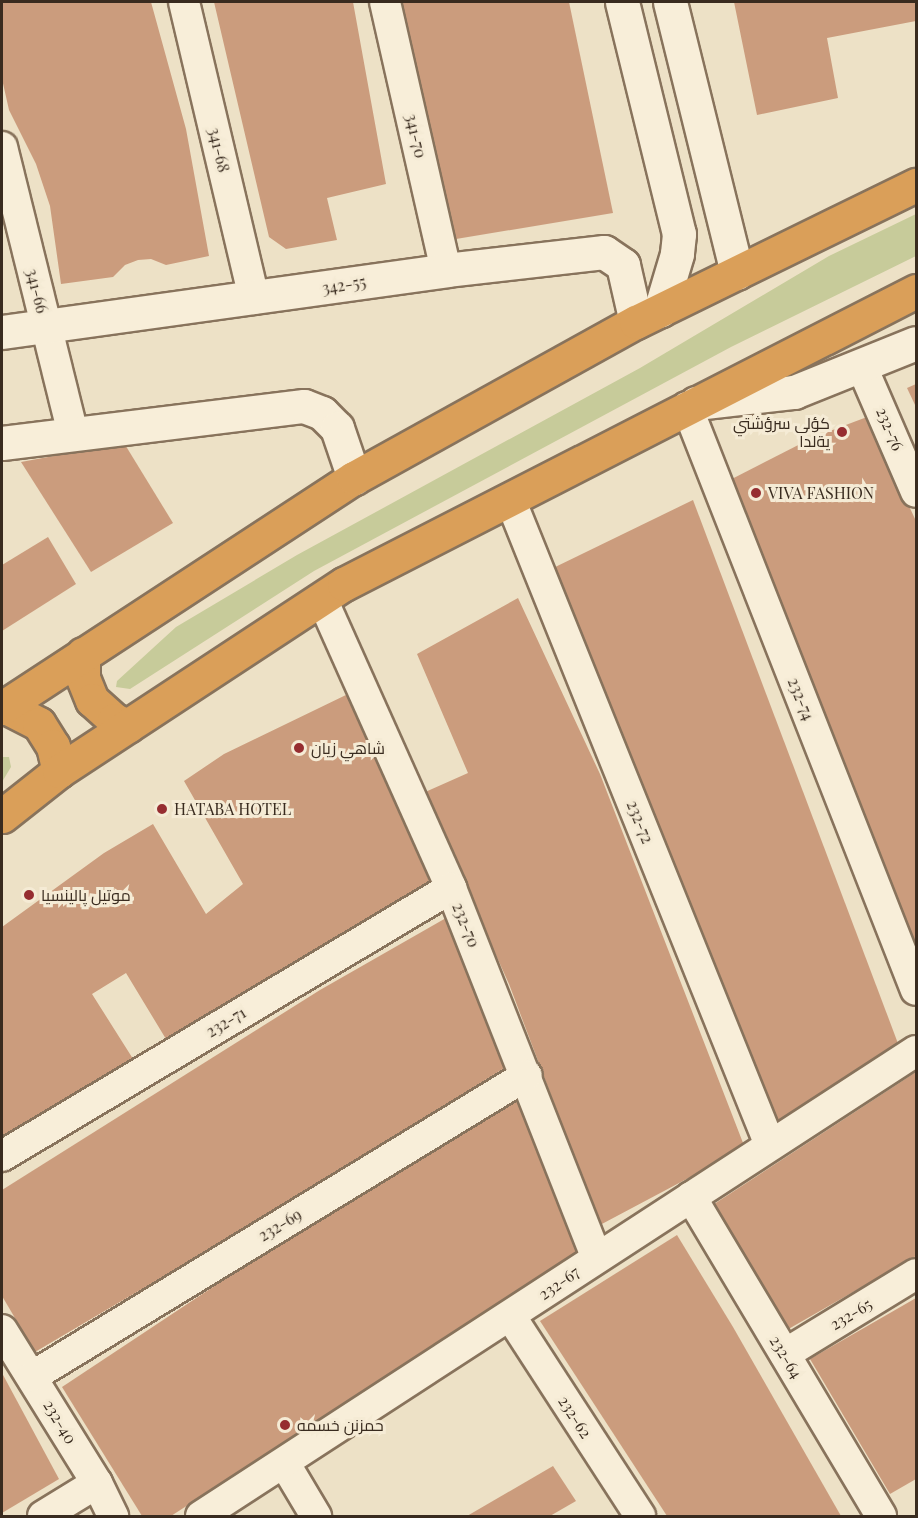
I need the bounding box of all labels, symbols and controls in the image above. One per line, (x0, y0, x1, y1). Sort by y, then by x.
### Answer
street label: 341-70 (402, 112, 430, 160)
street label: 341-68 (205, 126, 233, 174)
street label: 341-66 (22, 267, 52, 315)
street label: 342-55 (321, 272, 367, 298)
street label: 232-76 (872, 404, 908, 454)
place label: كؤلي سرؤشتي يةلدا (733, 413, 830, 451)
marker: كؤلي سرؤشتي يةلدا (835, 425, 849, 439)
place label: VIVA FASHION (768, 483, 874, 503)
marker: VIVA FASHION (749, 486, 763, 500)
street label: 232-74 (784, 675, 818, 723)
place label: شاهي زيان (311, 738, 385, 758)
marker: شاهي زيان (292, 741, 306, 755)
street label: 232-72 (623, 798, 657, 846)
place label: HATABA HOTEL (174, 799, 291, 819)
marker: HATABA HOTEL (155, 802, 169, 816)
place label: موتيل پالينسيا (41, 885, 131, 905)
marker: موتيل پالينسيا (22, 888, 36, 902)
street label: 232-70 (448, 900, 484, 950)
street label: 232-71 (203, 1003, 249, 1041)
street label: 232-69 (255, 1205, 305, 1245)
street label: 232-67 (535, 1262, 583, 1304)
street label: 232-65 (827, 1294, 875, 1334)
street label: 232-64 (766, 1332, 806, 1382)
street label: 232-62 (554, 1392, 596, 1442)
street label: 232-40 (39, 1396, 81, 1448)
place label: حمزنن خسمه (297, 1415, 384, 1435)
marker: حمزنن خسمه (278, 1418, 292, 1432)

